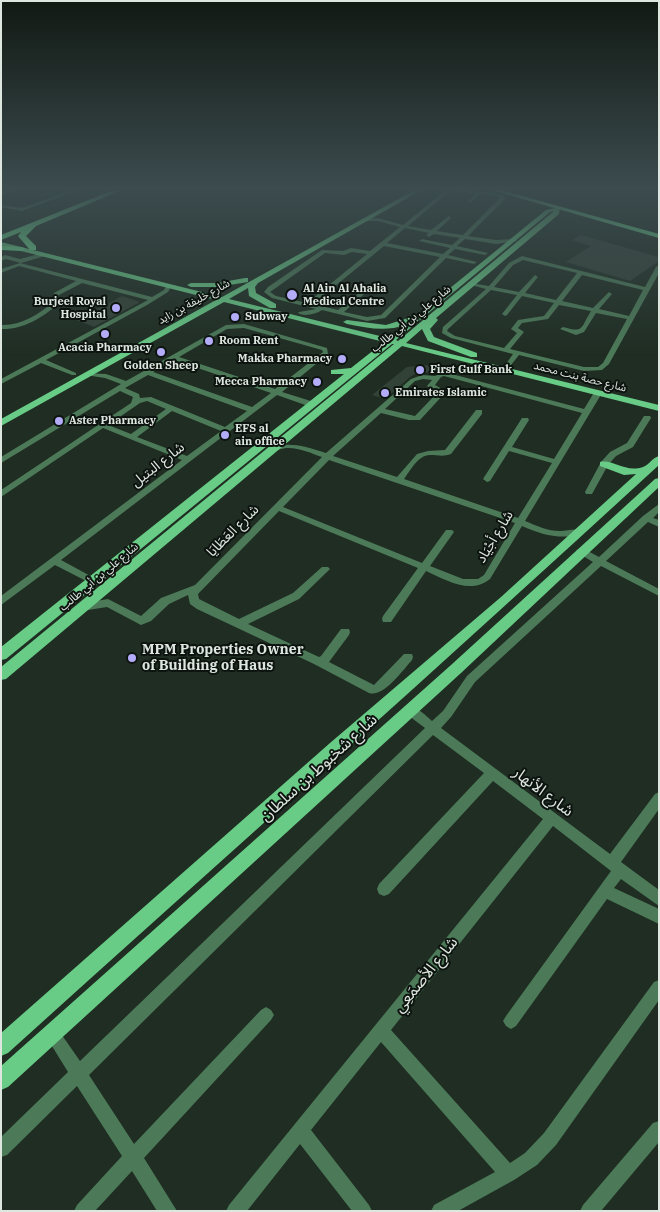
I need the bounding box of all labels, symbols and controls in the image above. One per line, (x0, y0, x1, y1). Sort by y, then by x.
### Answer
street label: شارع خليفة بن زايد (156, 277, 232, 327)
place label: Al Ain Al Ahalia Medical Centre (303, 282, 387, 308)
street label: شارع علي بن أبي طالب (368, 283, 454, 355)
marker: Al Ain Al Ahalia Medical Centre (285, 288, 299, 302)
place label: Burjeel Royal Hospital (34, 295, 106, 321)
marker: Burjeel Royal Hospital (110, 302, 122, 314)
place label: Subway (245, 310, 288, 324)
marker: Subway (229, 311, 241, 323)
marker: Acacia Pharmacy (99, 328, 111, 340)
place label: Room Rent (219, 334, 278, 348)
marker: Room Rent (203, 335, 215, 347)
place label: Acacia Pharmacy (58, 341, 152, 355)
marker: Golden Sheep (155, 346, 167, 358)
place label: Makka Pharmacy (238, 352, 332, 366)
marker: Makka Pharmacy (336, 353, 348, 365)
place label: Golden Sheep (123, 359, 199, 373)
street label: شارع حصة بنت محمد (532, 359, 628, 395)
place label: First Gulf Bank (430, 363, 512, 377)
marker: First Gulf Bank (414, 364, 426, 376)
place label: Mecca Pharmacy (215, 375, 307, 389)
marker: Mecca Pharmacy (311, 376, 323, 388)
place label: Emirates Islamic (395, 386, 487, 400)
marker: Emirates Islamic (379, 387, 391, 399)
place label: Aster Pharmacy (69, 414, 156, 428)
marker: Aster Pharmacy (53, 415, 65, 427)
place label: EFS al ain office (235, 422, 285, 448)
marker: EFS al ain office (219, 429, 231, 441)
street label: شارع البتيل (128, 439, 188, 491)
street label: شارع العَطَايَا (203, 501, 263, 561)
street label: شارع أجْيَاد (473, 508, 517, 566)
street label: شارع علي بن أبي طالب (57, 540, 141, 614)
place label: MPM Properties Owner of Building of Haus (142, 642, 304, 674)
marker: MPM Properties Owner of Building of Haus (126, 652, 138, 664)
street label: شارع شخبوط بن سلطان (256, 710, 382, 826)
street label: شارع الأنهار (509, 763, 577, 821)
street label: شارع الأصمَعِي (390, 933, 462, 1017)

